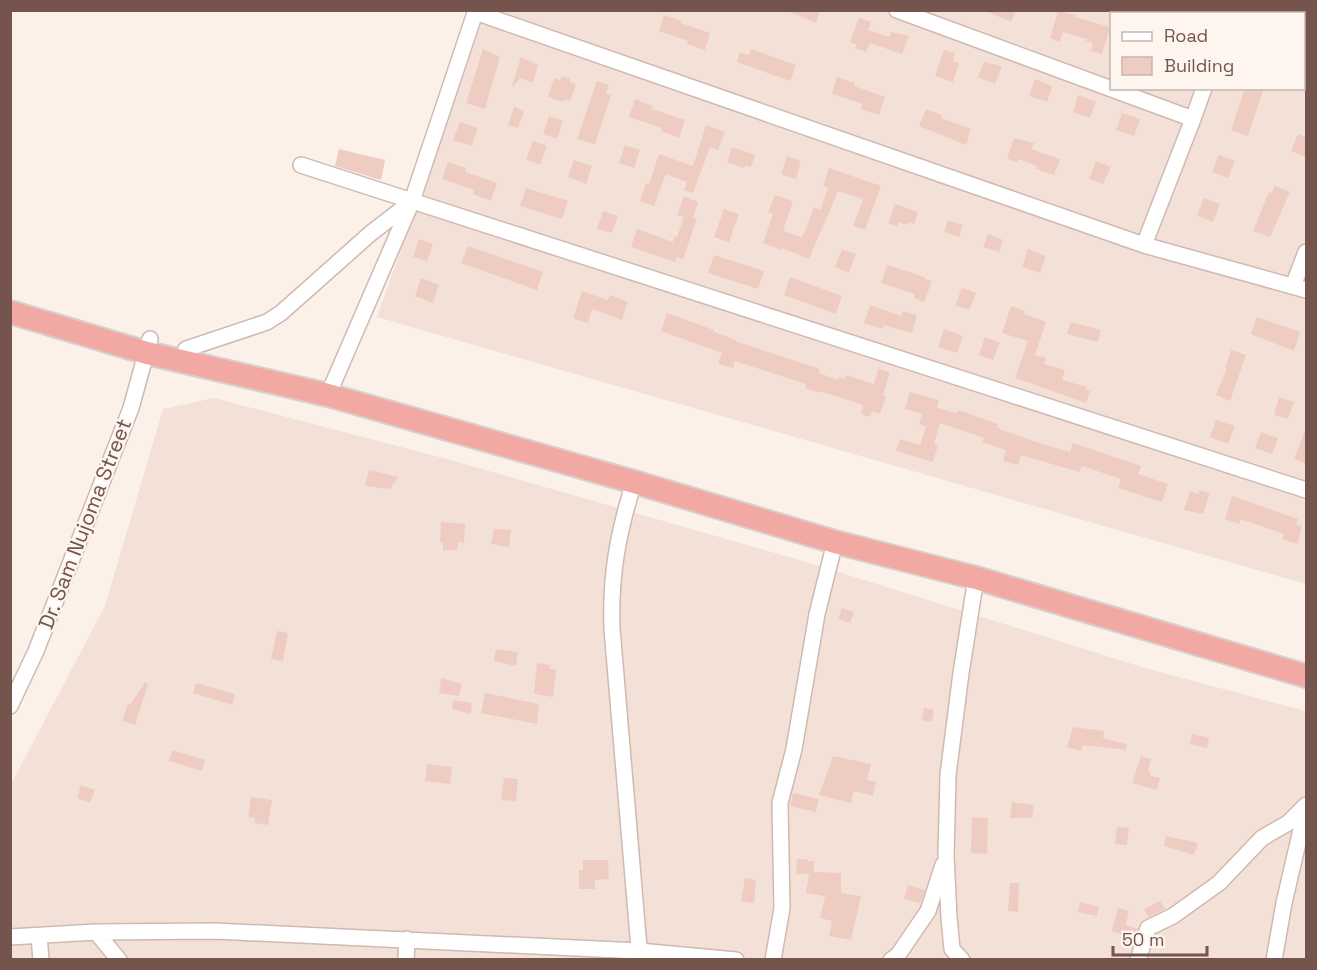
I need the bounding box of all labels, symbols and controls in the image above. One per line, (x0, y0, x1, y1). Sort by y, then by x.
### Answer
legend (1110, 12, 1305, 90)
text: Road (1164, 24, 1208, 47)
text: Building (1164, 54, 1234, 77)
street label: Dr. Sam Nujoma Street (32, 415, 137, 633)
scale bar (1113, 919, 1208, 957)
text: 50 m (1122, 928, 1164, 951)

